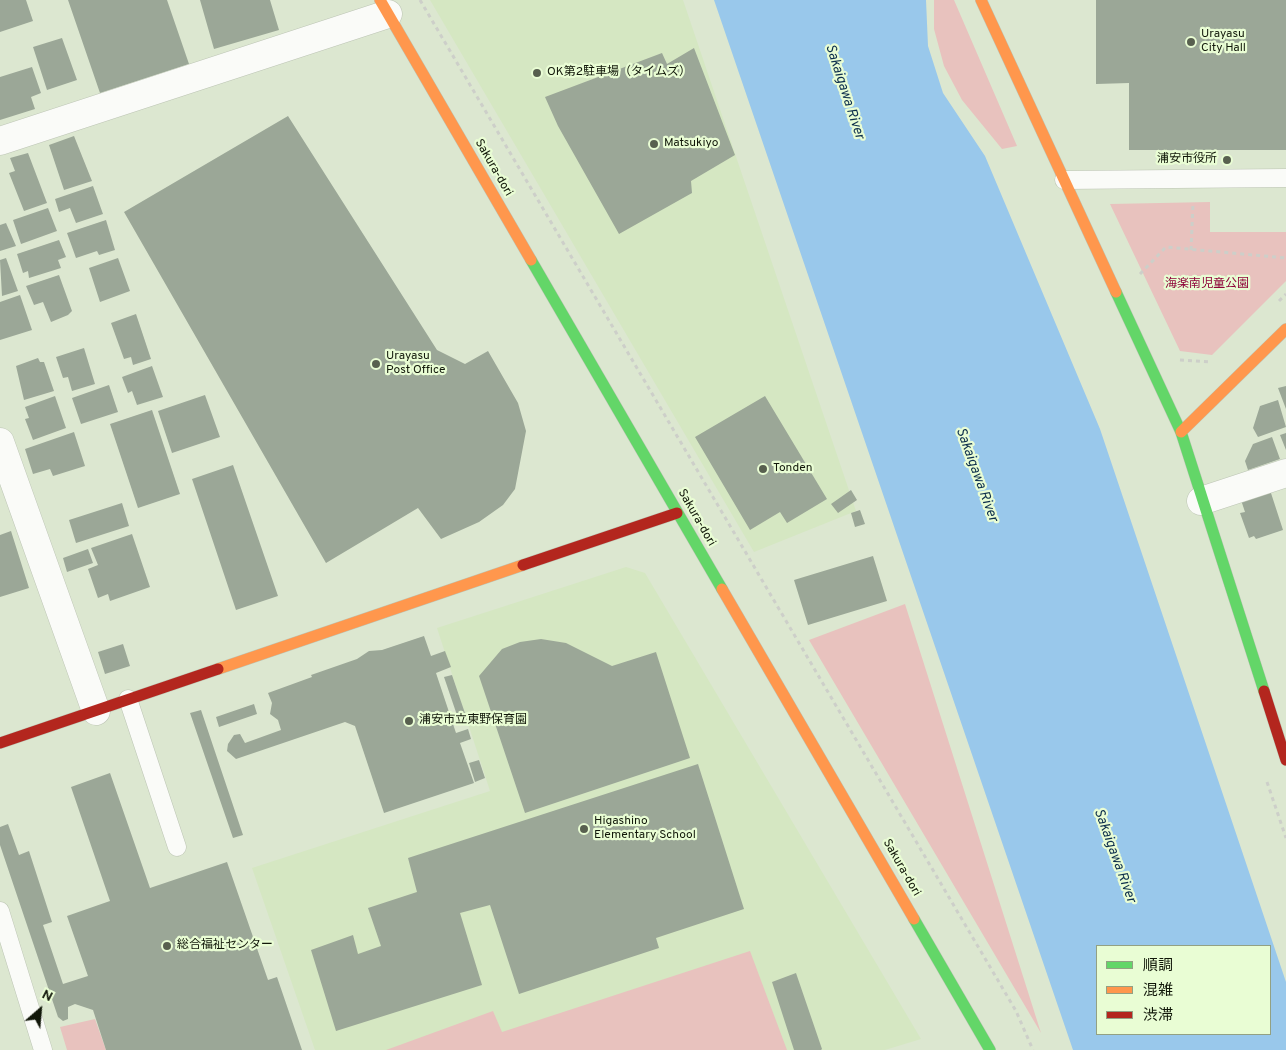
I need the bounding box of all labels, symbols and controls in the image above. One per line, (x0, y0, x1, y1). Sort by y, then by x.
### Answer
place label: Urayasu City Hall (1201, 28, 1246, 56)
marker: Urayasu City Hall (1185, 36, 1197, 48)
water label: Sakaigawa River (821, 42, 867, 142)
place label: OK第2駐車場（タイムズ） (547, 66, 691, 80)
marker: OK第2駐車場（タイムズ） (531, 67, 543, 79)
street label: Sakura-dori (471, 137, 515, 199)
place label: Matsukiyo (664, 137, 719, 151)
marker: Matsukiyo (648, 138, 660, 150)
place label: 浦安市役所 (1157, 153, 1217, 167)
marker: 浦安市役所 (1221, 154, 1233, 166)
park label: 海楽南児童公園 (1165, 278, 1249, 292)
place label: Urayasu Post Office (386, 350, 445, 378)
marker: Urayasu Post Office (370, 358, 382, 370)
water label: Sakaigawa River (951, 426, 1001, 524)
place label: Tonden (773, 462, 813, 476)
marker: Tonden (757, 463, 769, 475)
street label: Sakura-dori (674, 487, 718, 549)
place label: 浦安市立東野保育園 (419, 714, 527, 728)
marker: 浦安市立東野保育園 (403, 715, 415, 727)
water label: Sakaigawa River (1089, 807, 1139, 905)
place label: Higashino Elementary School (594, 815, 696, 843)
marker: Higashino Elementary School (578, 823, 590, 835)
street label: Sakura-dori (879, 837, 923, 899)
place label: 総合福祉センター (177, 939, 273, 953)
marker: 総合福祉センター (161, 940, 173, 952)
legend (1096, 945, 1271, 1035)
text: 順調 (1143, 957, 1173, 976)
text: 混雑 (1143, 982, 1173, 1001)
north arrow (15, 985, 65, 1035)
text: N (39, 986, 55, 1006)
text: 渋滞 (1143, 1007, 1173, 1026)

